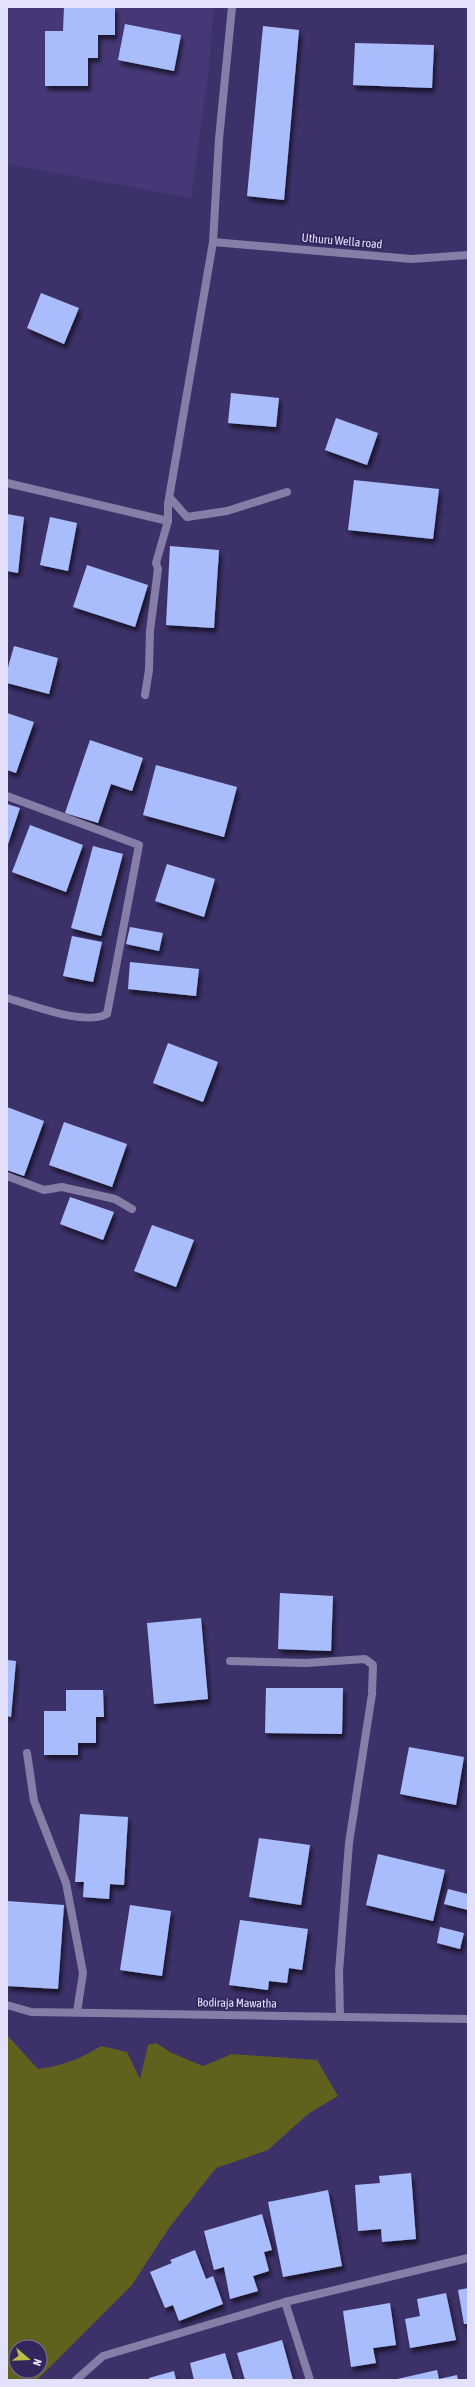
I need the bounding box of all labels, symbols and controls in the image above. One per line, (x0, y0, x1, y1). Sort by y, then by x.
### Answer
street label: Uthuru Wella road (301, 230, 383, 252)
street label: Bodiraja Mawatha (197, 1995, 277, 2011)
north arrow (8, 2339, 48, 2379)
text: N (31, 2357, 44, 2367)

